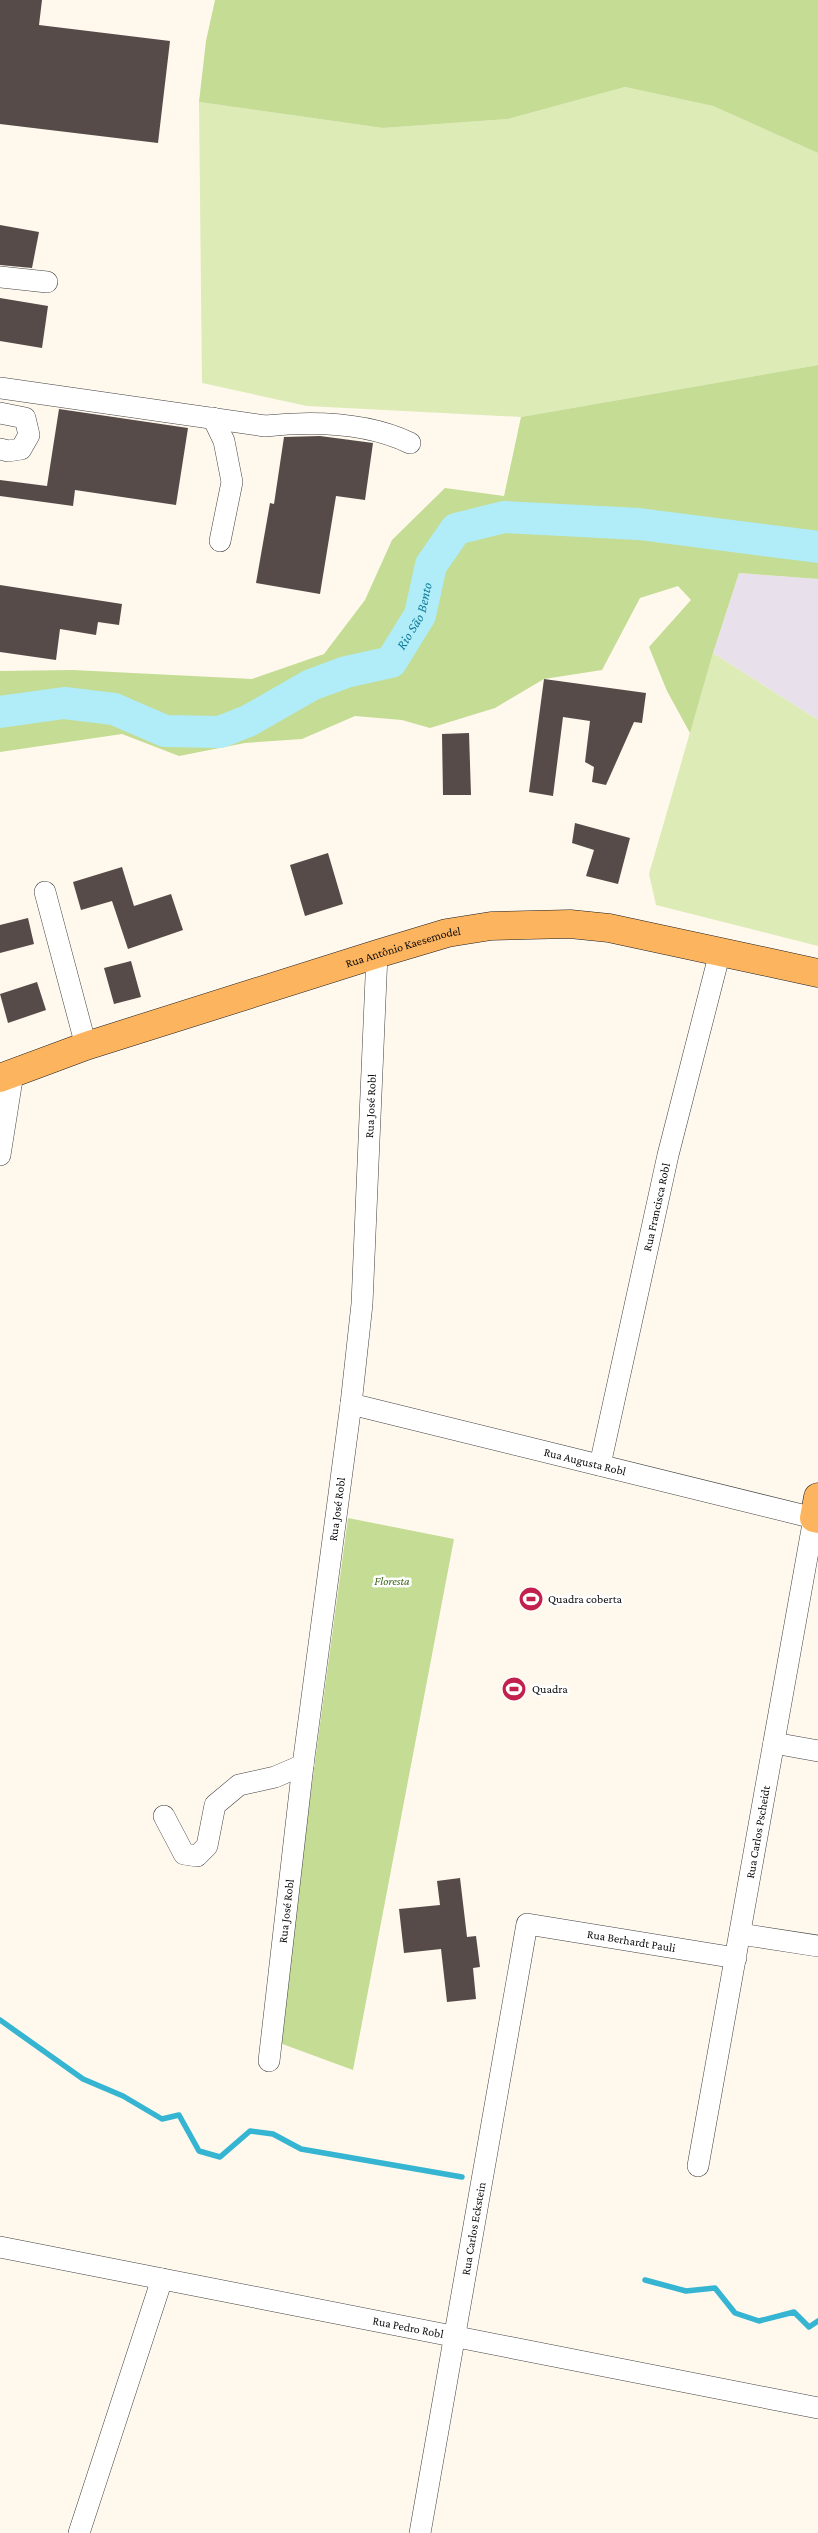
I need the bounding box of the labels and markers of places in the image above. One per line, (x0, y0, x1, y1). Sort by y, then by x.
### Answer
sports icon: Quadra coberta (518, 1586, 544, 1612)
place label: Quadra coberta (548, 1592, 623, 1606)
sports icon: Quadra (501, 1676, 527, 1702)
place label: Quadra (532, 1682, 568, 1696)

